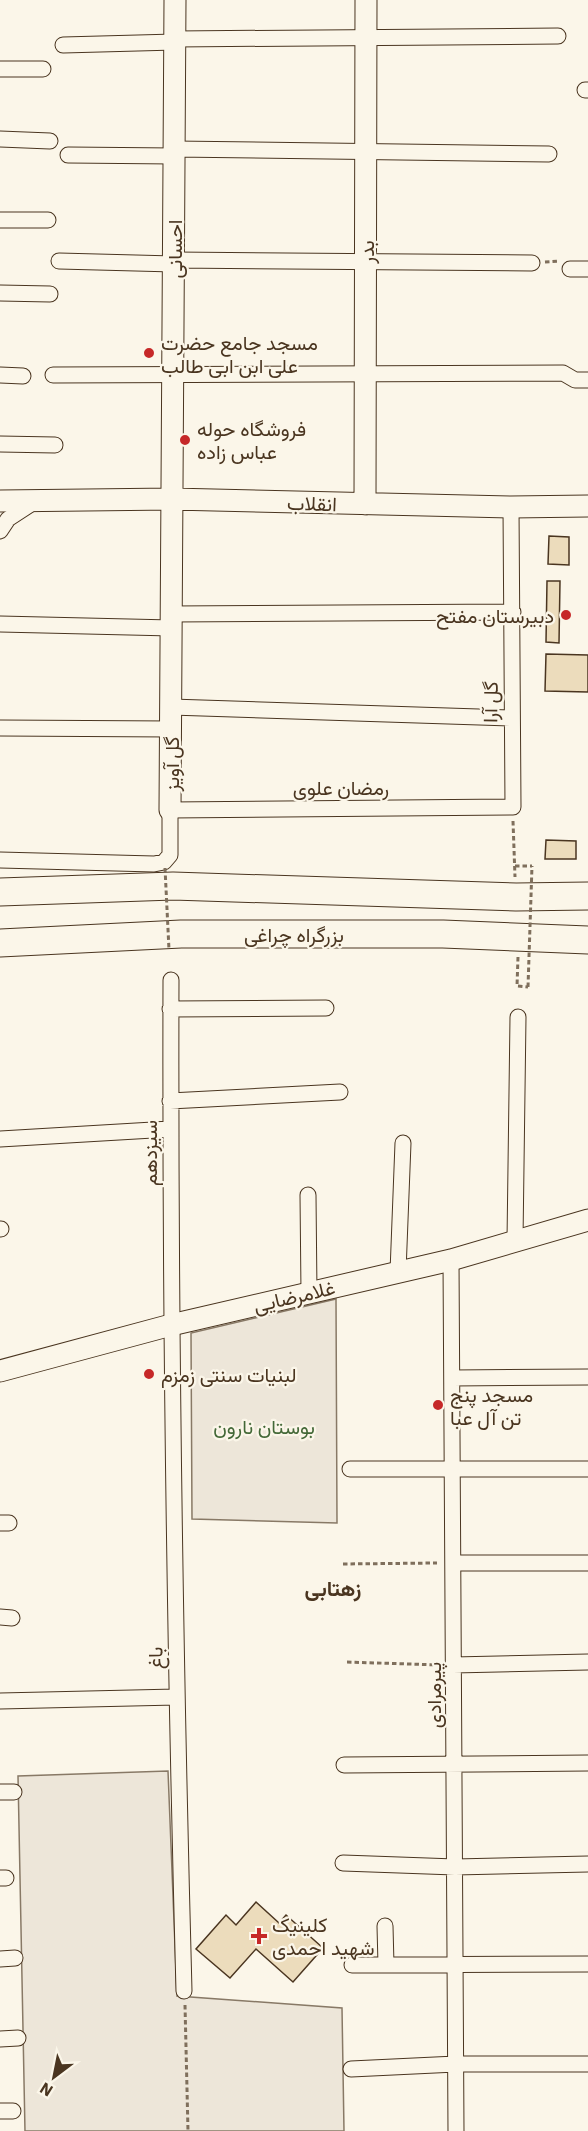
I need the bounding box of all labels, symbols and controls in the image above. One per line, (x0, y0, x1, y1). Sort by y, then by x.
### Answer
street label: احسانی (161, 220, 188, 278)
street label: بدر (353, 240, 380, 265)
place label: مسجد جامع حضرت علی ابن ابی طالب (161, 329, 318, 379)
marker: مسجد جامع حضرت علی ابن ابی طالب (142, 346, 156, 360)
place label: فروشگاه حوله عباس زاده (197, 415, 306, 465)
marker: فروشگاه حوله عباس زاده (178, 433, 192, 447)
street label: انقلاب (287, 489, 337, 517)
place label: دبیرستان مفتح (436, 602, 554, 630)
marker: دبیرستان مفتح (559, 608, 573, 622)
street label: گل آرا (476, 681, 504, 723)
street label: گل آویز (158, 736, 185, 793)
street label: رمضان علوی (293, 774, 389, 801)
street label: بزرگراه چراغی (244, 921, 344, 949)
street label: سیزدهم (136, 1120, 163, 1186)
street label: غلامرضایی (250, 1273, 338, 1319)
place label: لبنیات سنتی زمزم (161, 1361, 297, 1388)
marker: لبنیات سنتی زمزم (142, 1367, 156, 1381)
place label: مسجد پنج تن آل عبا (450, 1381, 533, 1431)
marker: مسجد پنج تن آل عبا (431, 1398, 445, 1412)
park label: بوستان نارون (213, 1413, 315, 1440)
district label: زهتابی (305, 1574, 361, 1602)
street label: باغ (141, 1646, 170, 1670)
street label: پیرمرادی (420, 1662, 448, 1728)
place label: کلینیک شهید احمدی (272, 1911, 375, 1961)
marker: کلینیک شهید احمدی (250, 1927, 268, 1945)
north arrow (24, 2047, 84, 2107)
text: N (36, 2078, 56, 2101)

